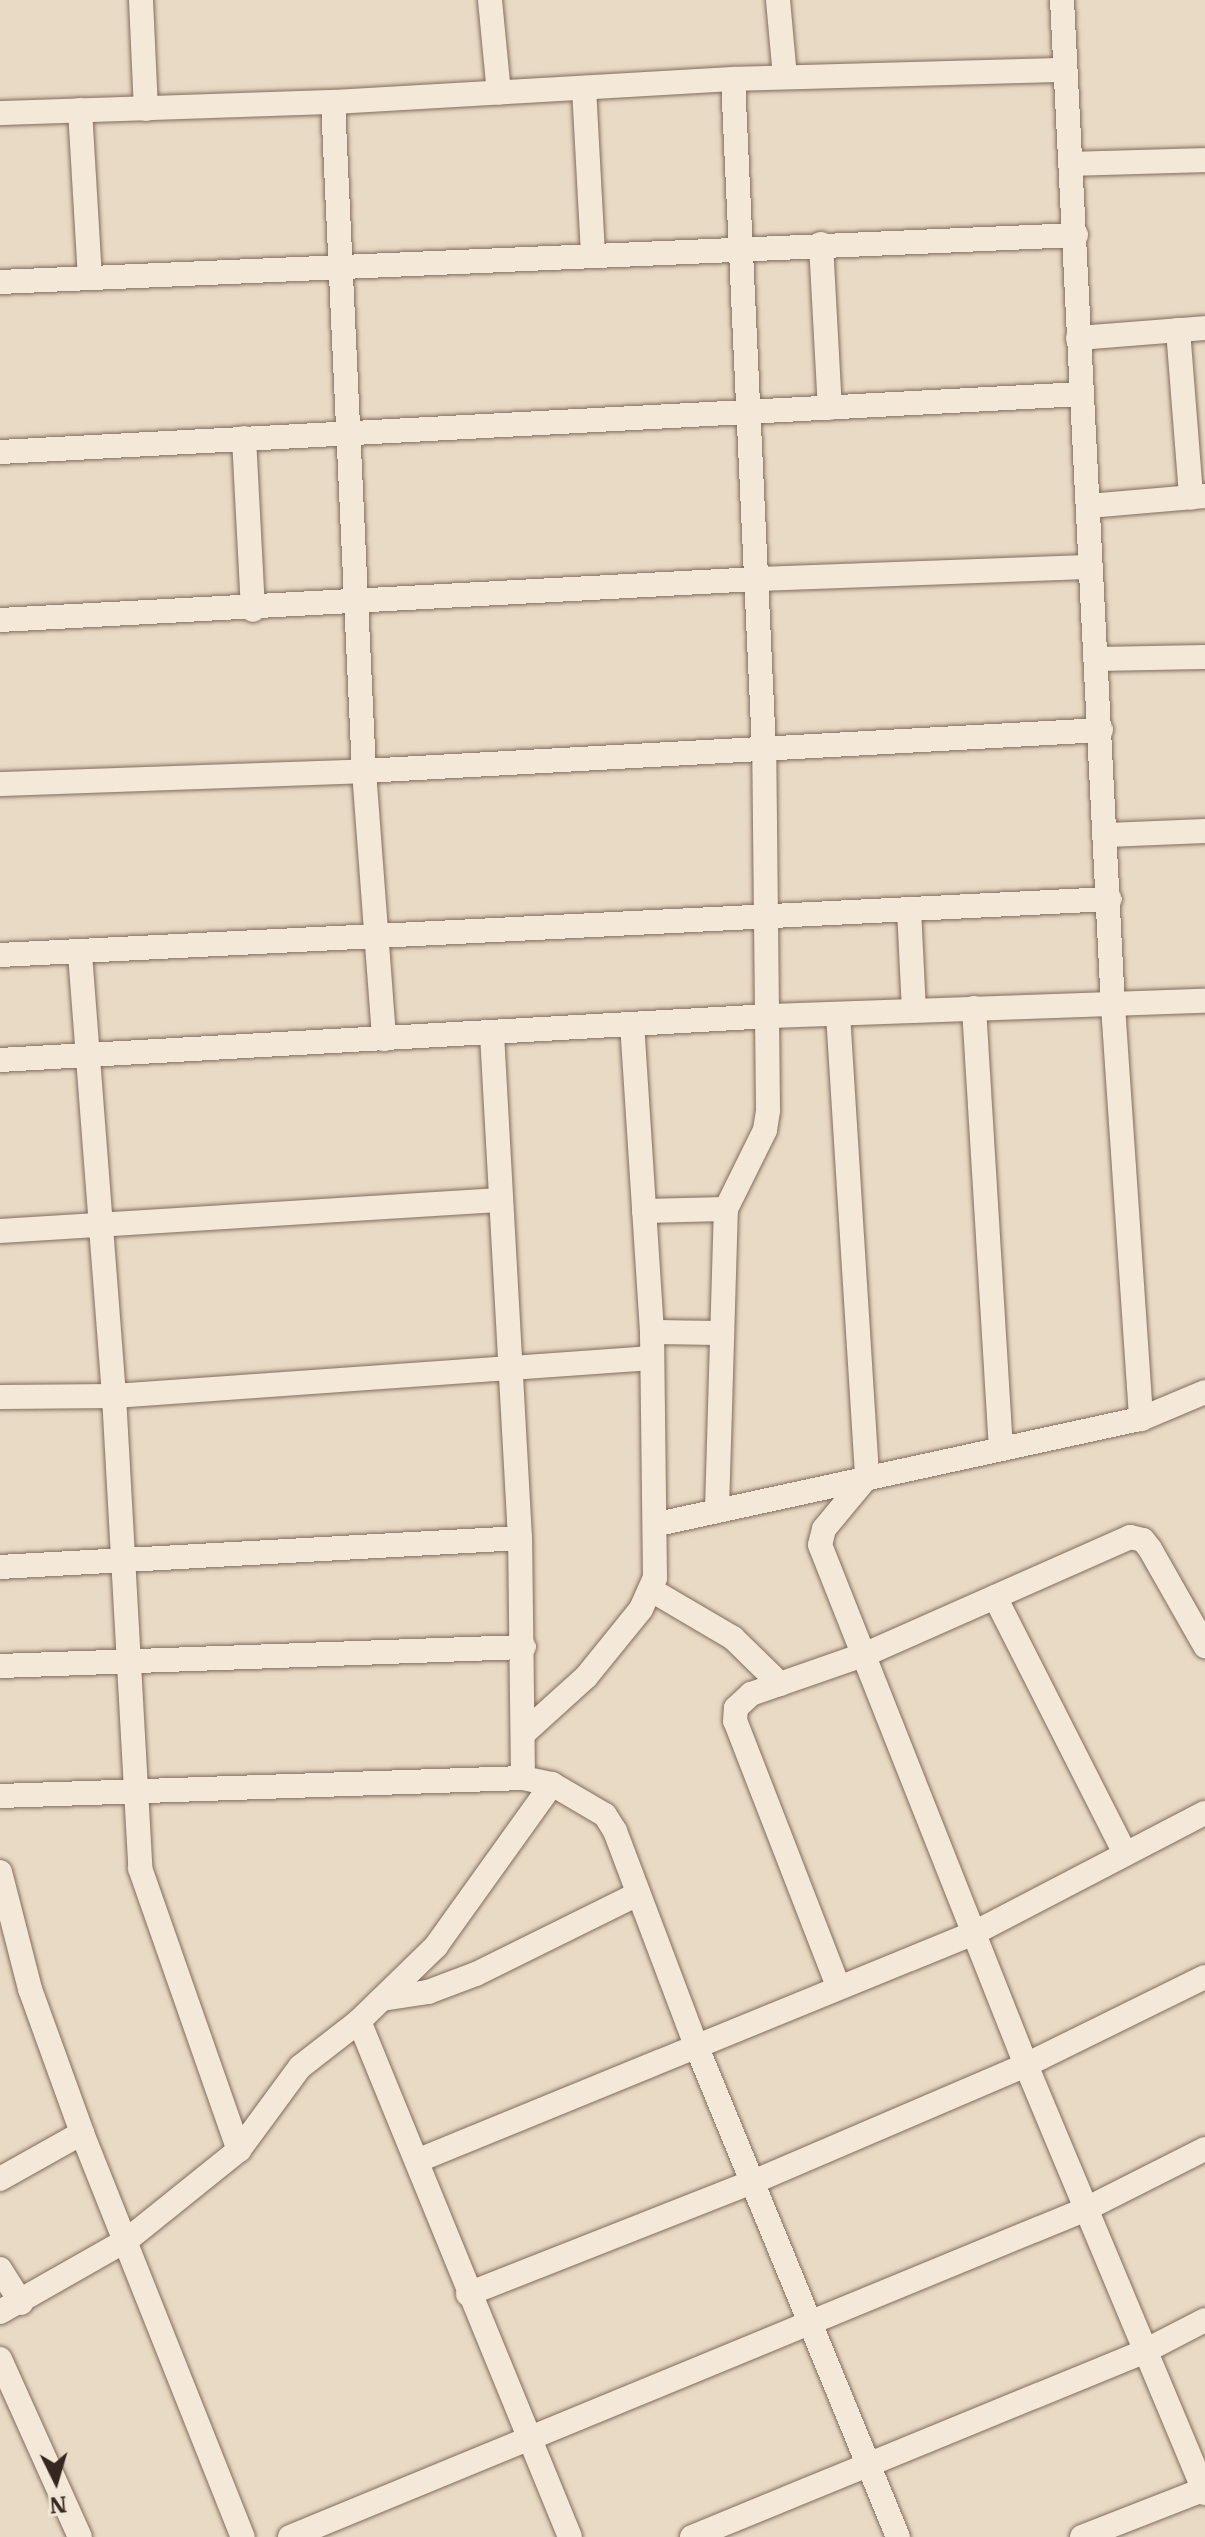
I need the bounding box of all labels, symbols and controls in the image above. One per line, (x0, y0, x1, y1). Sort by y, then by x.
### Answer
north arrow (16, 2441, 96, 2521)
text: N (48, 2490, 68, 2521)

